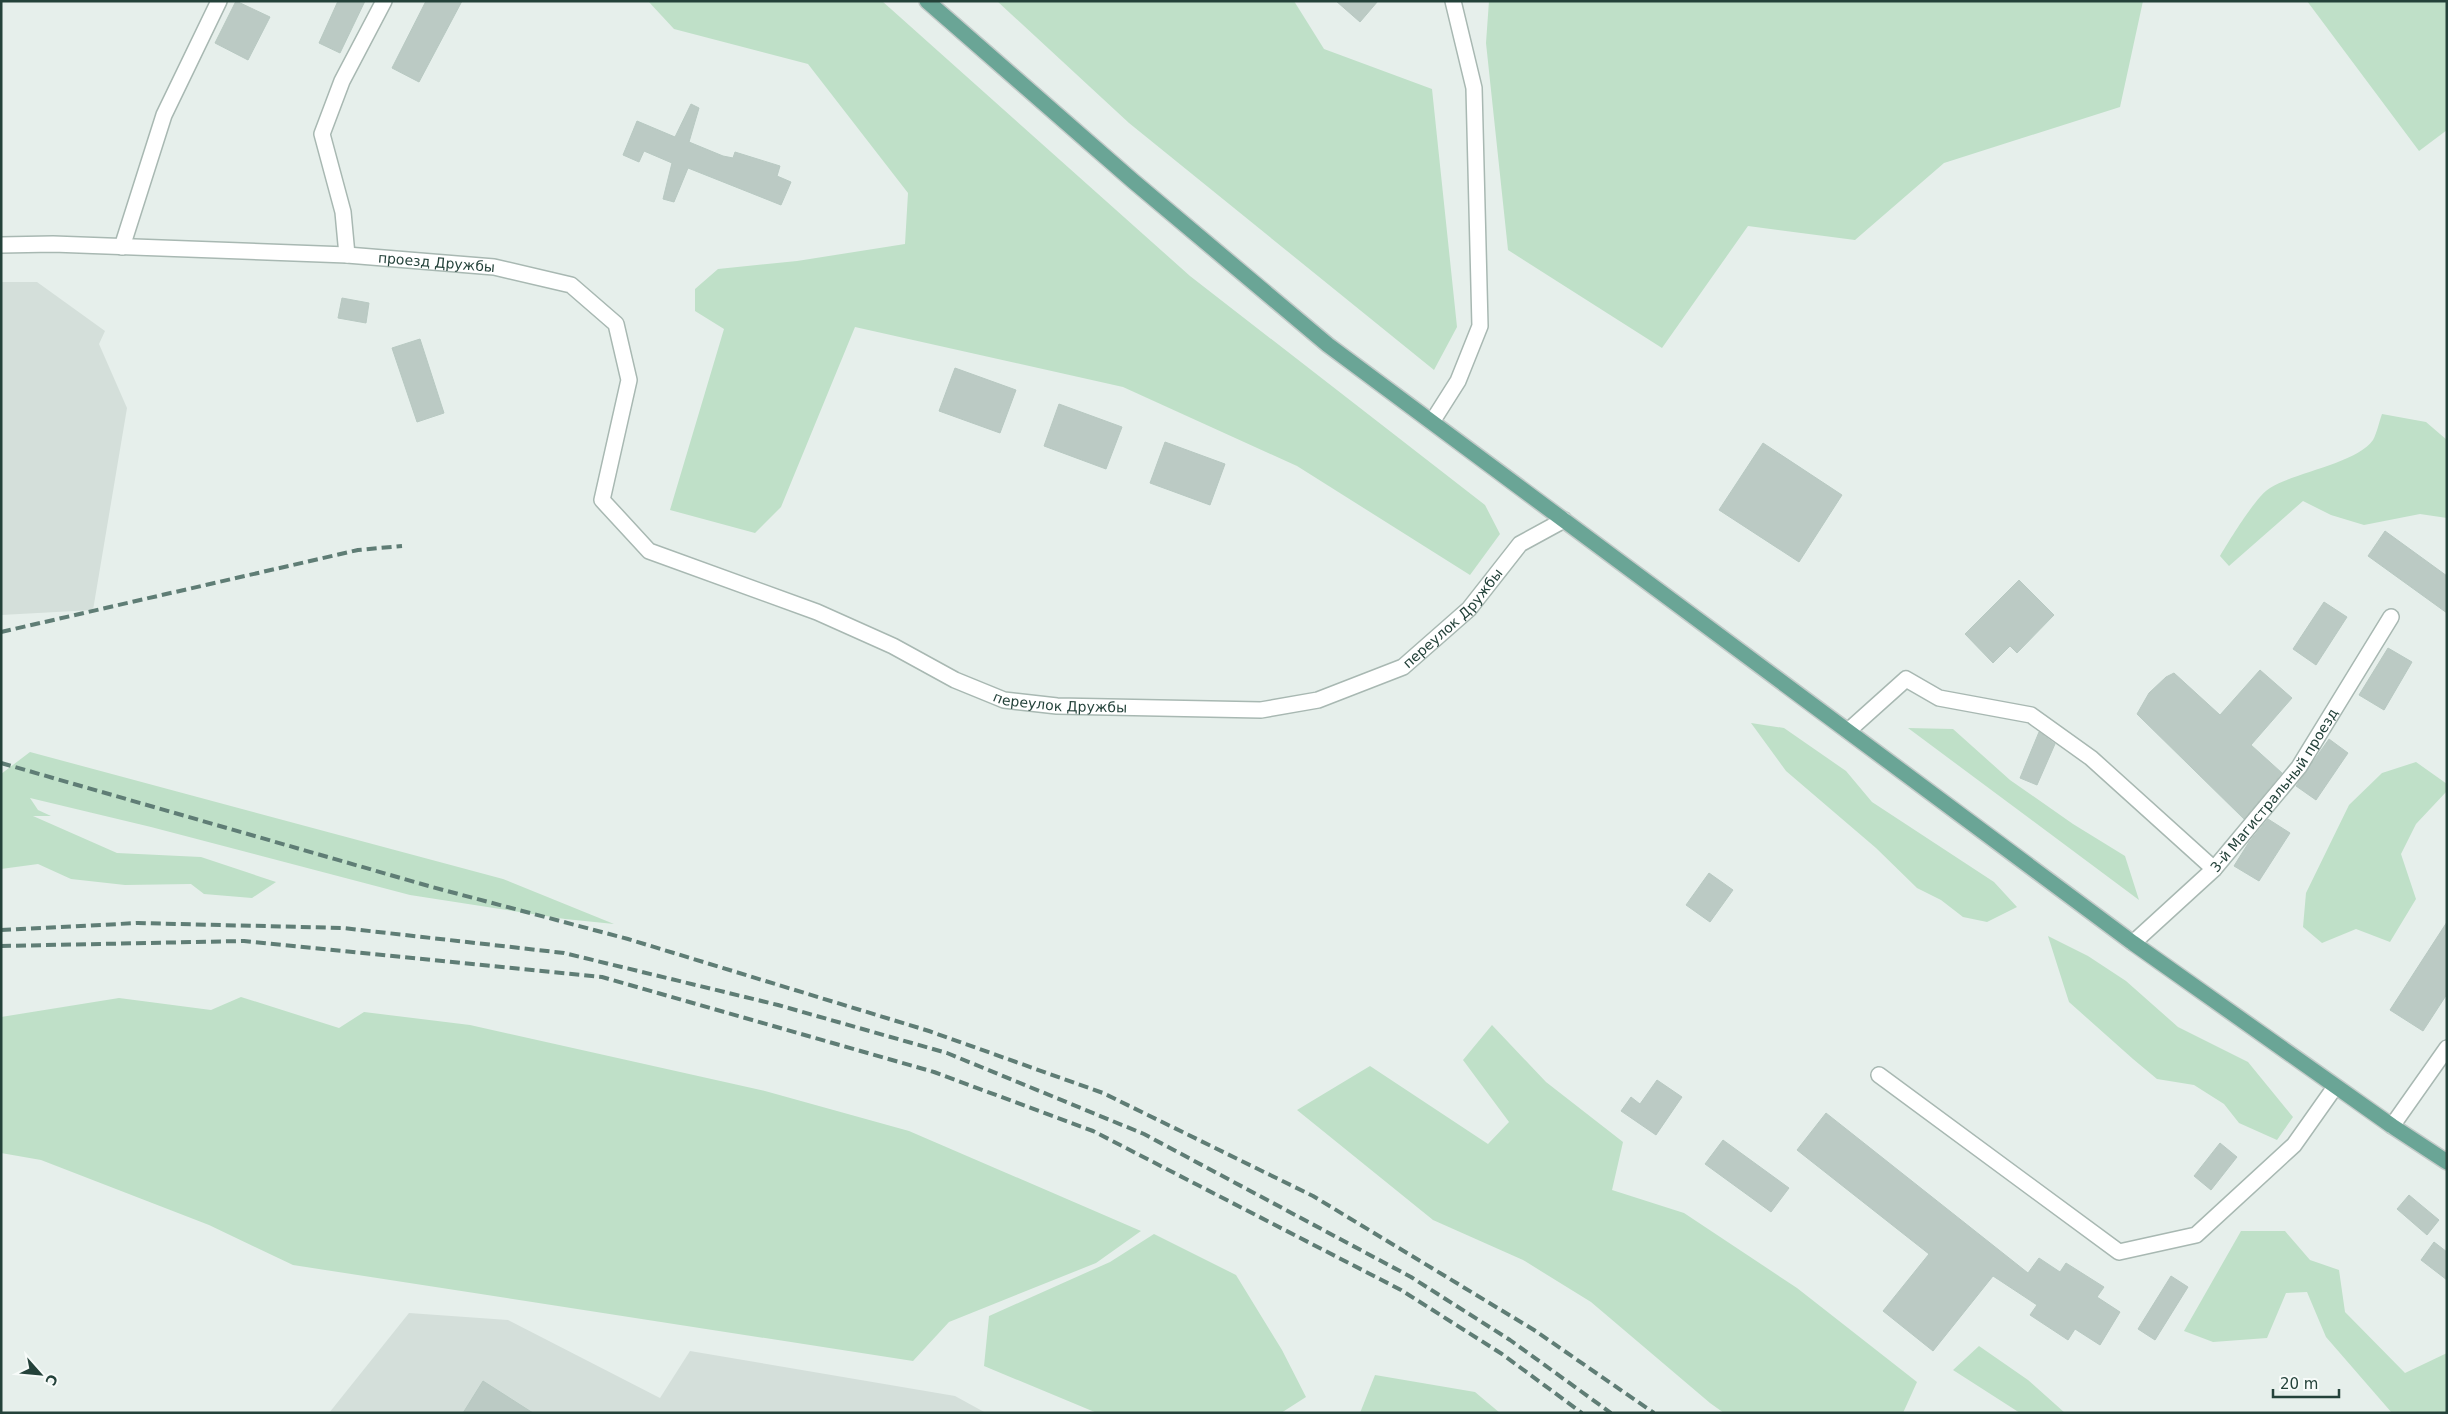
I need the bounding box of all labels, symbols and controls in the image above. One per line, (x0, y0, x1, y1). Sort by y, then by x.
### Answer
street label: проезд Дружбы (377, 250, 496, 275)
street label: переулок Дружбы (1400, 565, 1506, 671)
street label: переулок Дружбы (991, 688, 1127, 715)
street label: 3-й Магистральный проезд (2207, 706, 2341, 875)
north arrow (15, 1349, 65, 1399)
scale bar (2273, 1366, 2339, 1398)
text: С (42, 1372, 61, 1388)
text: 20 m (2280, 1375, 2318, 1393)

